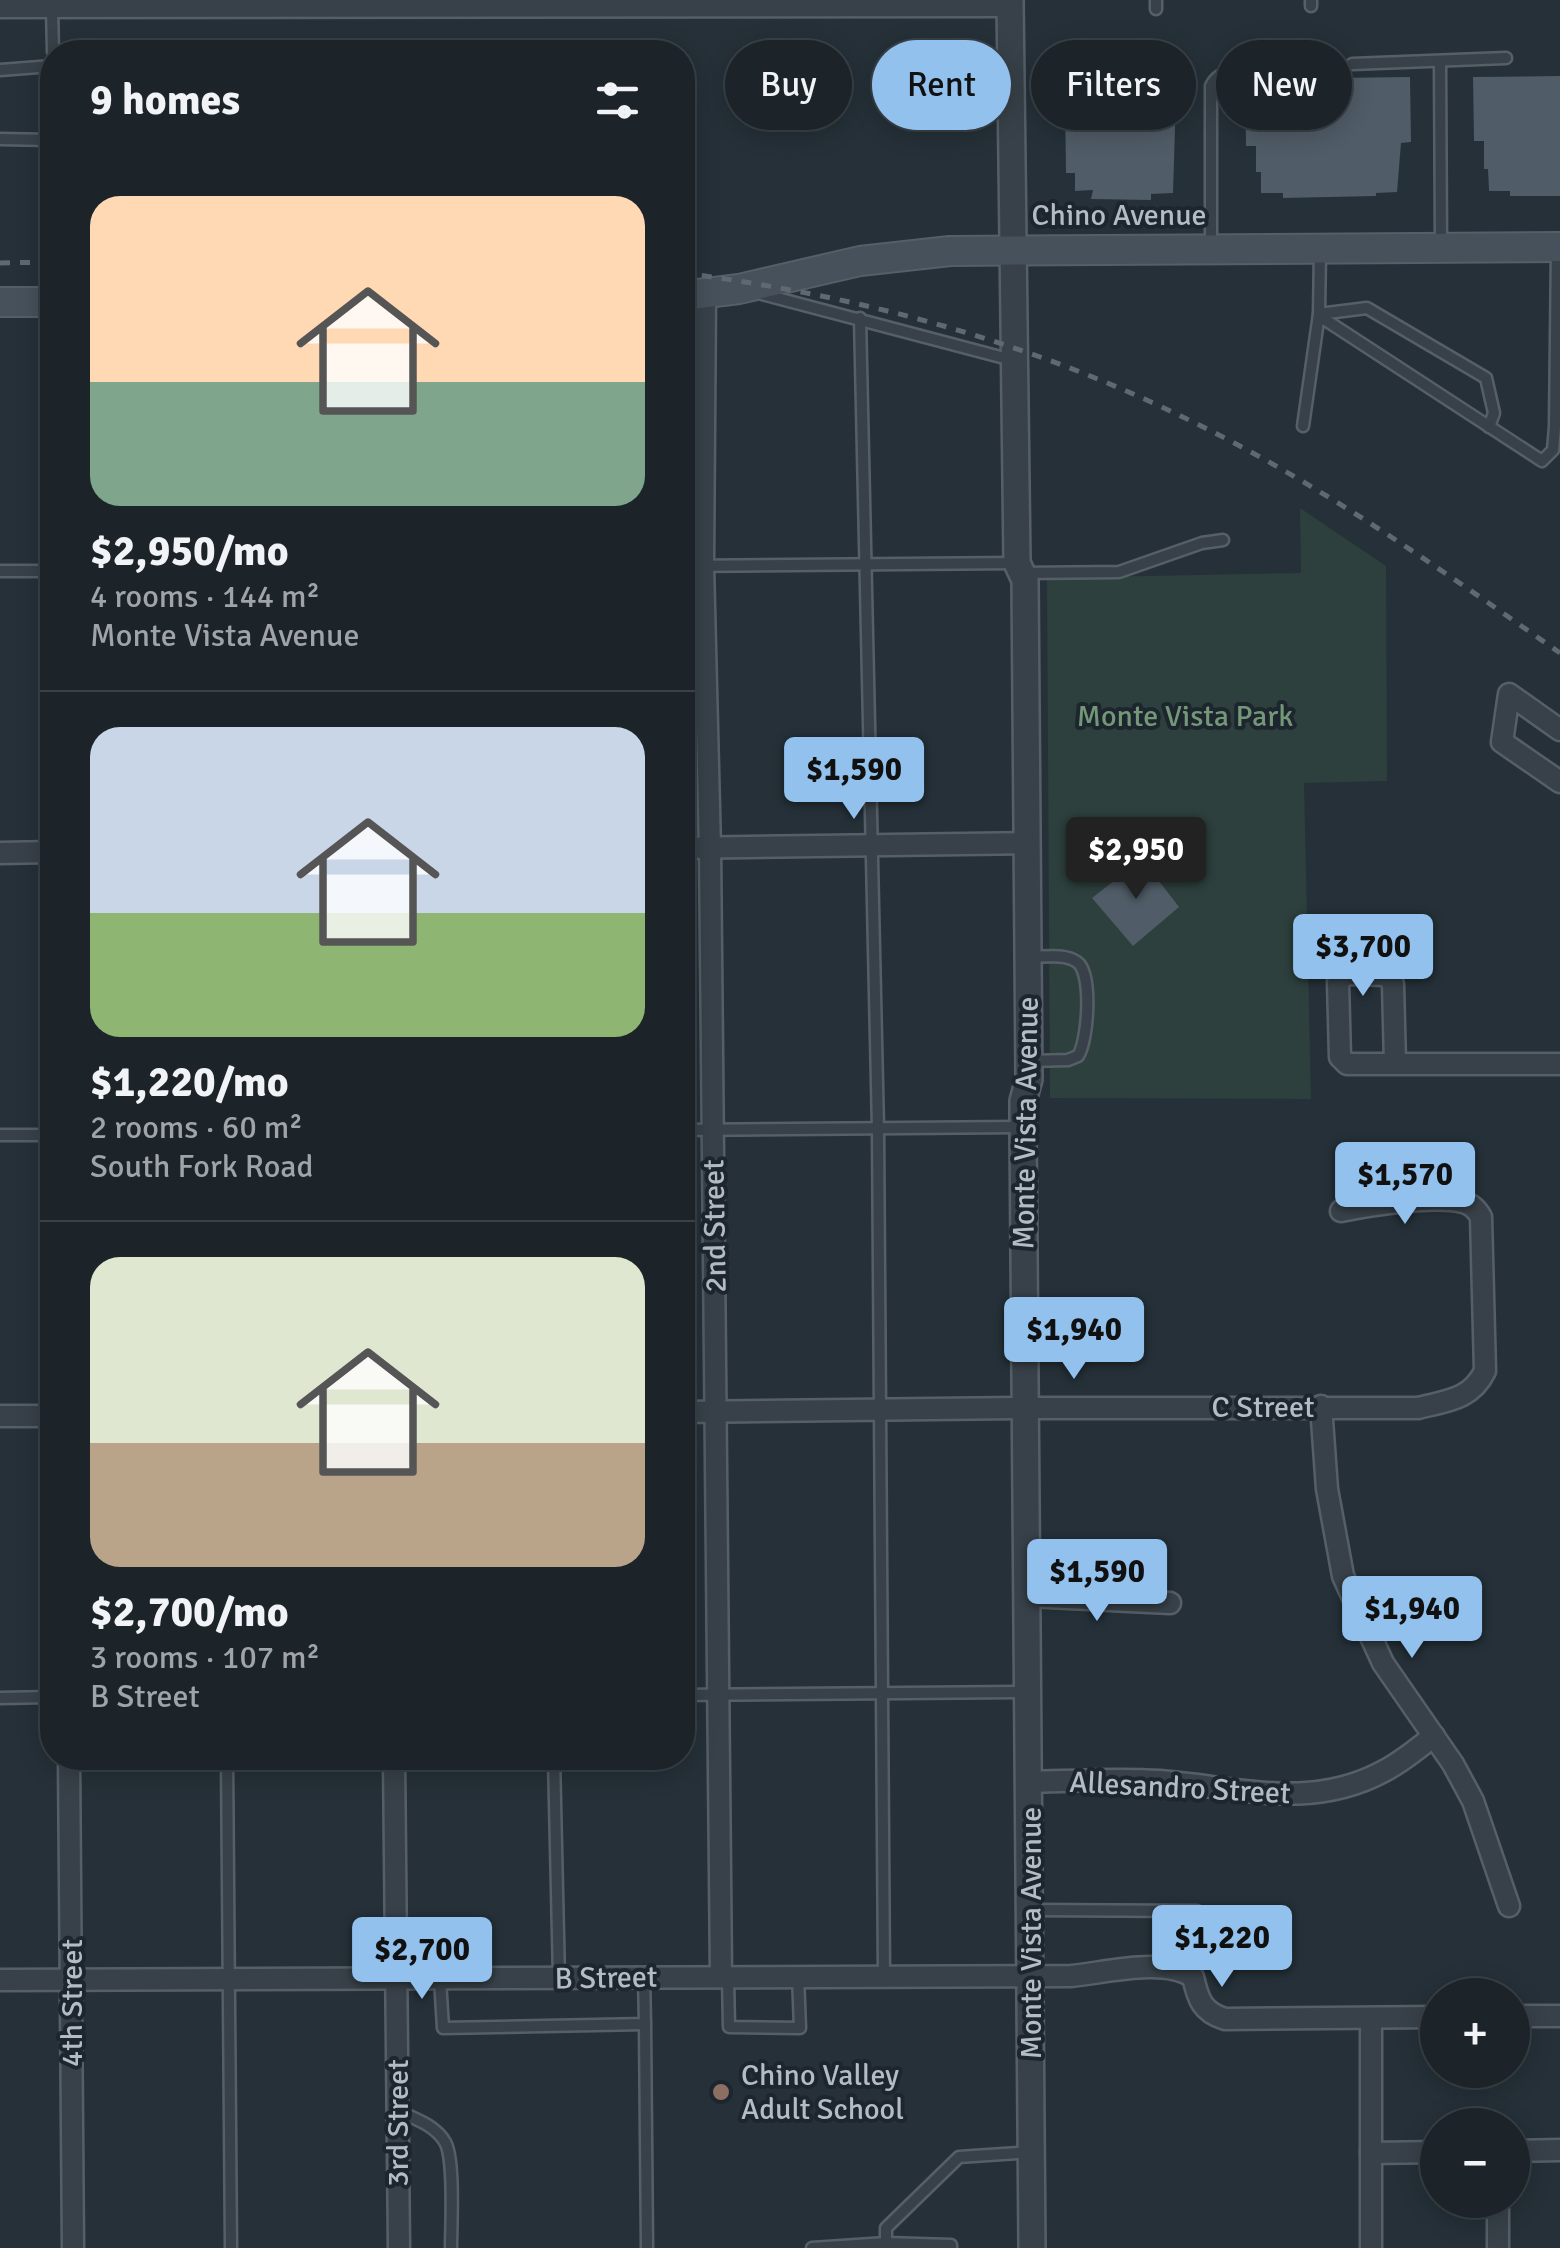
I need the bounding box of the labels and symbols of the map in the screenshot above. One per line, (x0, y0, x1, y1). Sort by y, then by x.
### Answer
street label: Chino Avenue (1032, 197, 1206, 234)
park label: Monte Vista Park (1077, 698, 1293, 735)
pin: $1,590 (773, 737, 935, 822)
pin: $2,950 (1055, 817, 1217, 902)
pin: $3,700 (1282, 914, 1444, 999)
street label: Monte Vista Avenue (1005, 996, 1047, 1250)
pin: $1,570 (1324, 1142, 1486, 1227)
street label: 2nd Street (695, 1159, 735, 1293)
pin: $1,940 (993, 1297, 1155, 1382)
street label: C Street (1212, 1389, 1314, 1426)
pin: $1,590 (1016, 1539, 1178, 1624)
pin: $1,940 (1331, 1576, 1493, 1661)
street label: Allesandro Street (1068, 1764, 1292, 1812)
street label: Monte Vista Avenue (1013, 1807, 1050, 2059)
pin: $1,220 (1141, 1905, 1303, 1990)
pin: $2,700 (341, 1917, 503, 2002)
street label: 4th Street (54, 1939, 91, 2067)
street label: B Street (554, 1959, 658, 1997)
place label: Chino Valley Adult School (741, 2057, 904, 2128)
street label: 3rd Street (380, 2059, 417, 2187)
marker: Chino Valley Adult School (710, 2081, 732, 2103)

